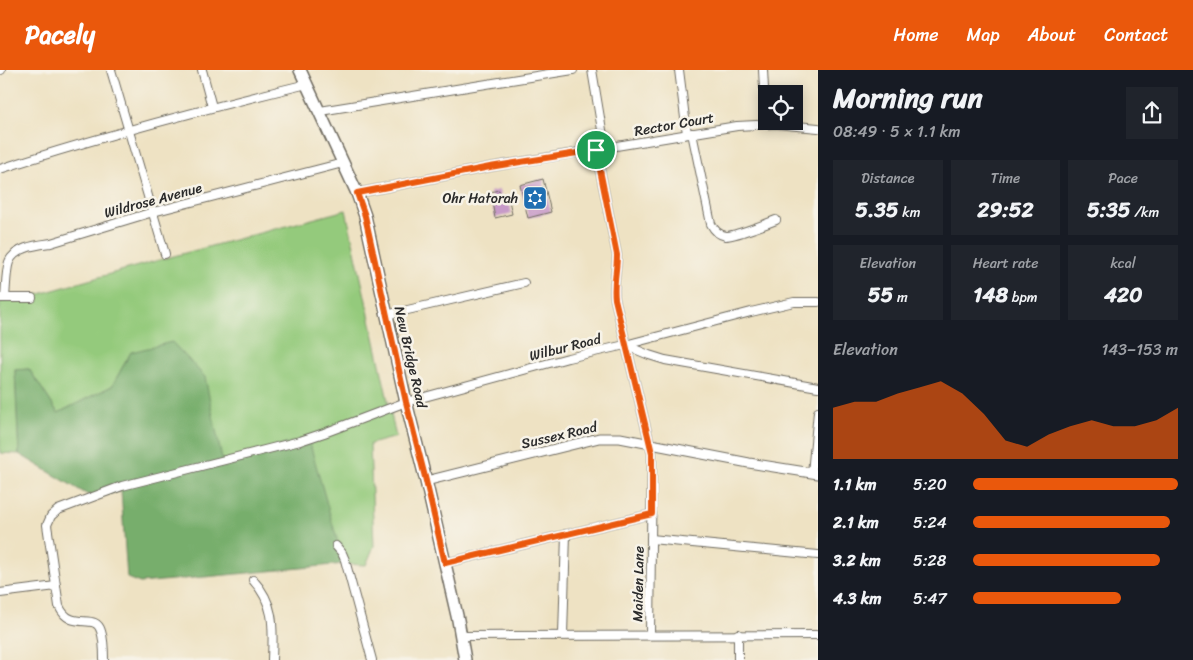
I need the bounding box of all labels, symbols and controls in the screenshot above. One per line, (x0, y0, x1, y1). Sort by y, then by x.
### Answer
text: Pacely (25, 14, 95, 56)
text: Home (894, 19, 939, 51)
text: Map (967, 19, 1000, 51)
text: About (1028, 19, 1076, 51)
text: Contact (1104, 19, 1168, 51)
text: Morning run (833, 73, 983, 122)
map controls (758, 85, 803, 130)
button: locate (758, 85, 803, 130)
button: share (1126, 87, 1178, 139)
street label: Rector Court (632, 105, 716, 144)
text: 08:49 · 5 × 1.1 km (833, 117, 961, 146)
pin (575, 129, 617, 171)
icon: arrive (582, 136, 610, 164)
text: Distance (861, 166, 914, 191)
text: Time (991, 166, 1020, 191)
text: Pace (1108, 166, 1138, 191)
street label: Wildrose Avenue (101, 175, 205, 226)
synagogue icon: Ohr Hatorah (522, 185, 548, 211)
place label: Ohr Hatorah (442, 186, 518, 211)
text: 5.35 (855, 191, 899, 229)
text: 29:52 (977, 191, 1034, 229)
text: 5:35 (1087, 191, 1131, 229)
text: km (899, 200, 921, 225)
text: /km (1131, 200, 1159, 225)
text: Elevation (859, 251, 916, 276)
text: Heart rate (973, 251, 1038, 276)
text: kcal (1110, 251, 1136, 276)
text: 55 (868, 276, 893, 314)
text: 148 (973, 276, 1008, 314)
text: 420 (1104, 276, 1142, 314)
text: m (893, 285, 908, 310)
text: bpm (1008, 285, 1038, 310)
street label: New Bridge Road (387, 304, 435, 412)
street label: Wilbur Road (527, 326, 605, 368)
text: Elevation (833, 335, 898, 364)
text: 143–153 m (1101, 335, 1178, 364)
street label: Sussex Road (519, 414, 601, 456)
text: 1.1 km (833, 470, 877, 499)
text: 5:20 (913, 470, 947, 499)
text: 2.1 km (833, 508, 879, 537)
text: 5:24 (913, 508, 947, 537)
street label: Maiden Lane (625, 546, 652, 622)
text: 3.2 km (833, 546, 881, 575)
text: 5:28 (913, 546, 947, 575)
text: 4.3 km (833, 584, 882, 613)
text: 5:47 (913, 584, 947, 613)

